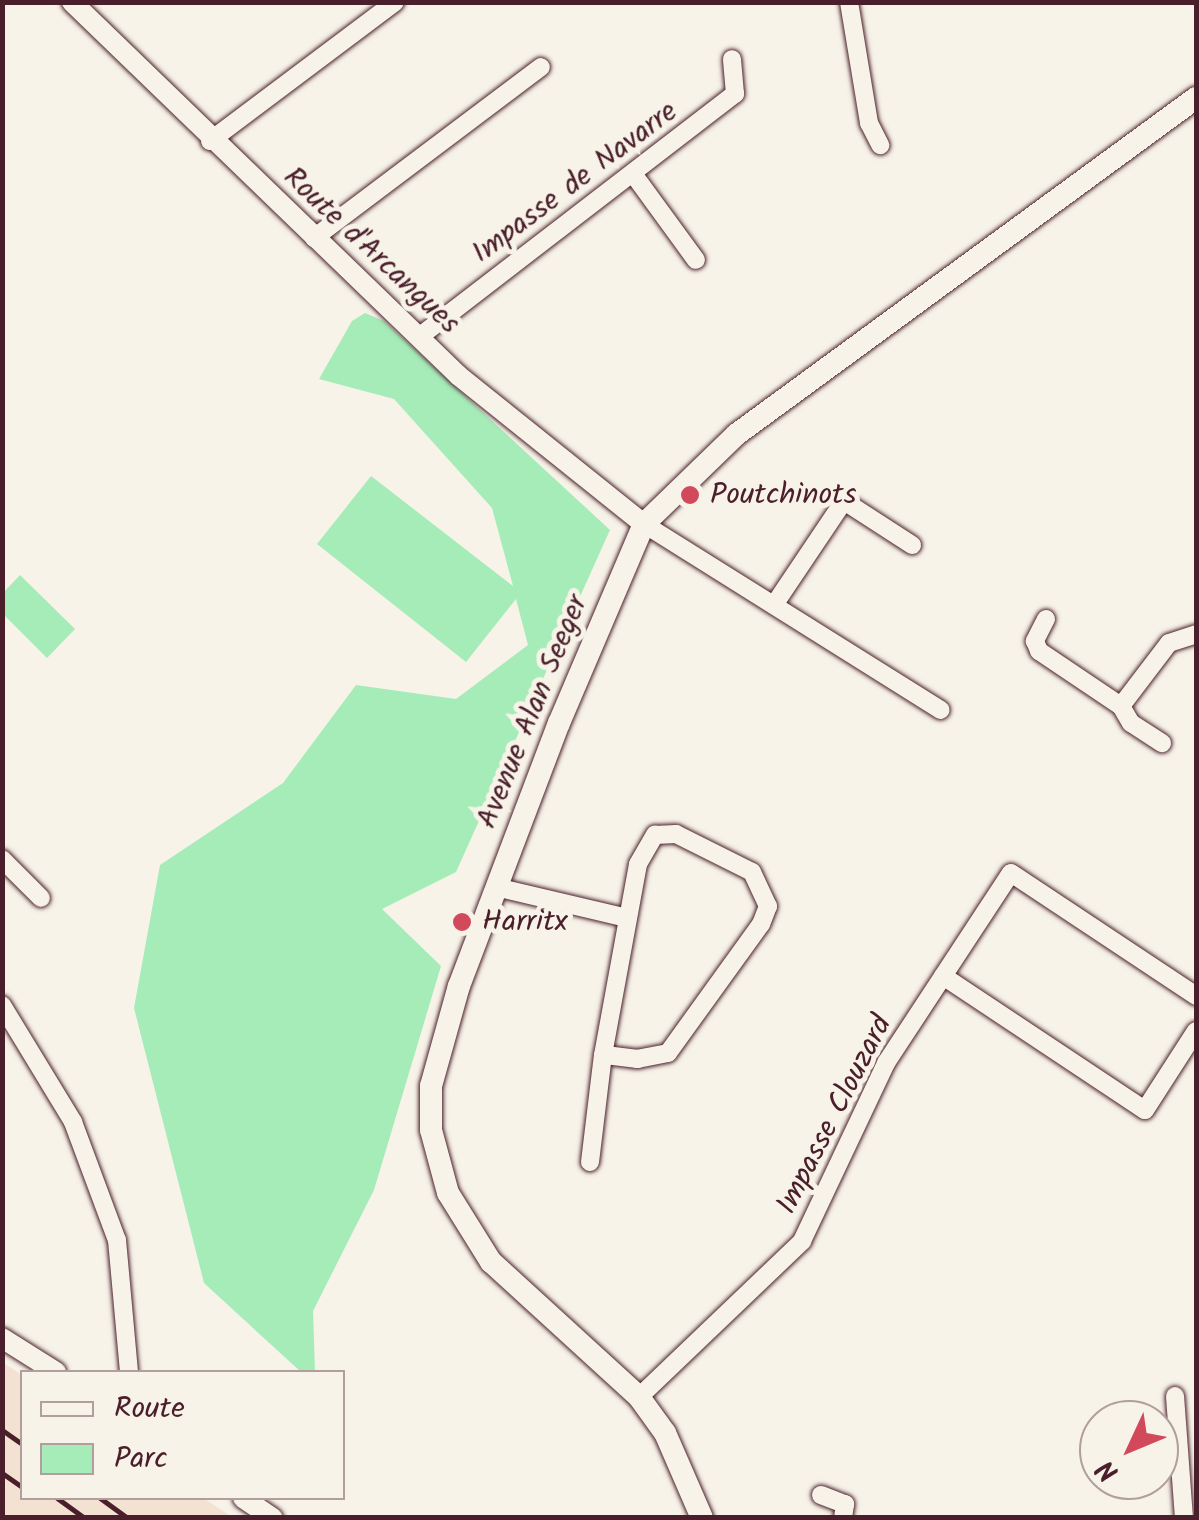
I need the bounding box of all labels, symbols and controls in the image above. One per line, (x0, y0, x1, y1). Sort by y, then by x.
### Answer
street label: Impasse de Navarre (465, 94, 685, 272)
street label: Route d'Arcangues (275, 160, 467, 342)
place label: Poutchinots (710, 477, 856, 513)
marker: Poutchinots (679, 484, 701, 506)
street label: Avenue Alan Seeger (470, 590, 596, 834)
place label: Harritx (482, 904, 568, 940)
marker: Harritx (451, 911, 473, 933)
street label: Impasse Clouzard (769, 1010, 901, 1220)
legend (20, 1370, 345, 1500)
text: Route (114, 1385, 185, 1433)
north arrow (1079, 1400, 1179, 1500)
text: Parc (114, 1435, 168, 1483)
text: N (1086, 1448, 1131, 1492)

